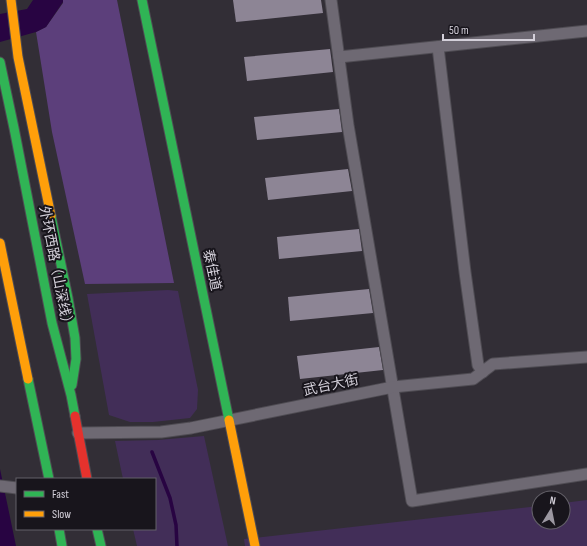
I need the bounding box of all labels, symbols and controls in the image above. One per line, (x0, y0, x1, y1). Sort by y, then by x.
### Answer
scale bar (443, 16, 534, 42)
text: 50 m (449, 23, 469, 38)
street label: 外环西路（山深线） (36, 205, 76, 331)
street label: 泰佳道 (199, 248, 225, 292)
street label: 武台大街 (302, 371, 360, 399)
legend (16, 478, 156, 530)
text: Fast (52, 487, 69, 502)
north arrow (531, 490, 571, 530)
text: N (549, 494, 557, 508)
text: Slow (52, 507, 71, 522)

